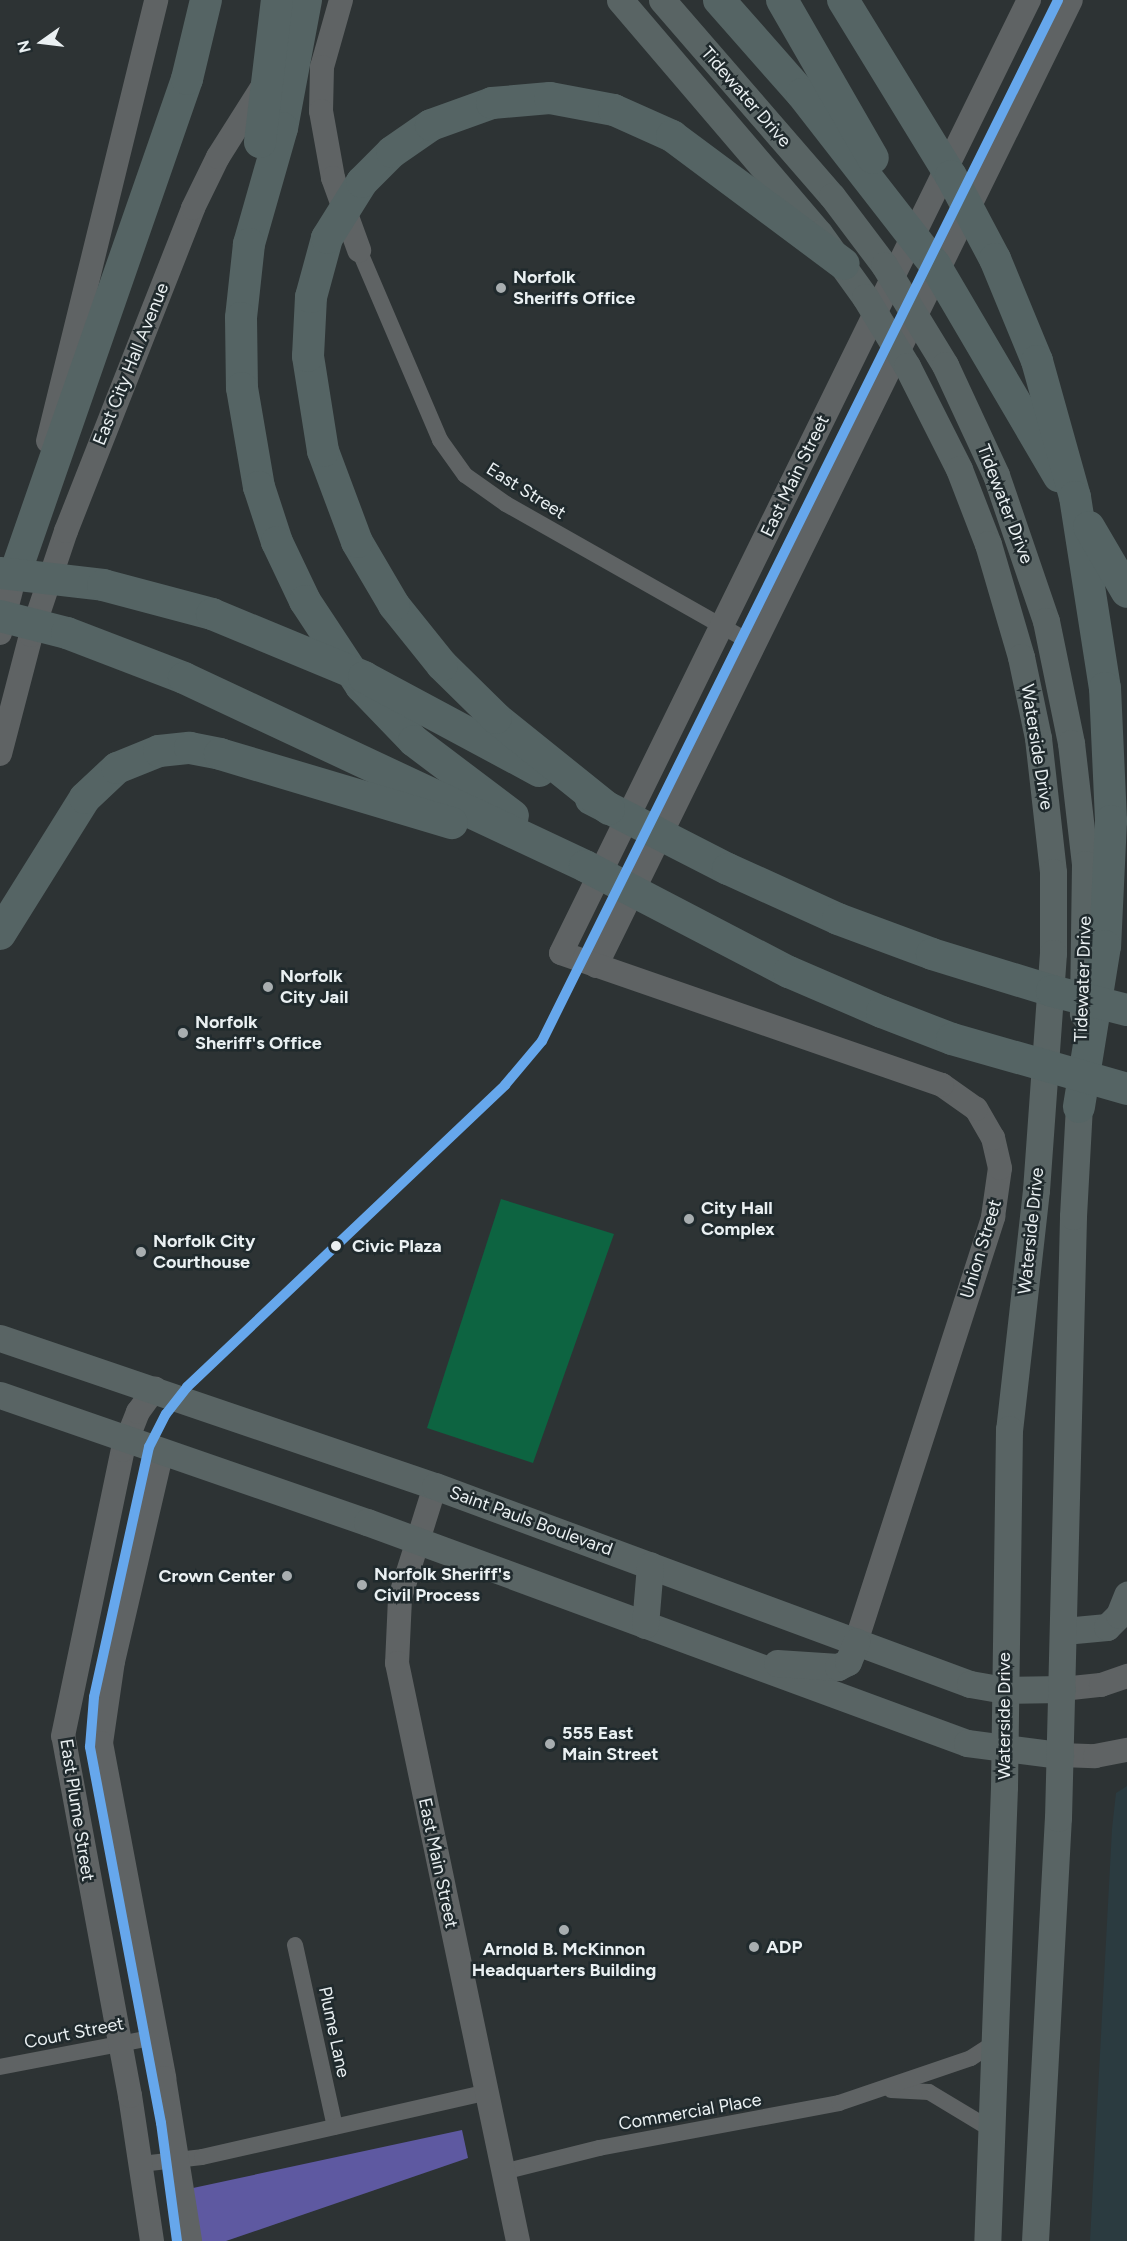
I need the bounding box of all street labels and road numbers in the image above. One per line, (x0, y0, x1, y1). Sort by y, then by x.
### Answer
street label: Tidewater Drive (696, 42, 796, 152)
street label: East City Hall Avenue (89, 280, 173, 448)
street label: East Main Street (756, 412, 834, 540)
street label: Tidewater Drive (972, 441, 1038, 567)
street label: East Street (482, 458, 570, 524)
street label: Waterside Drive (1016, 682, 1058, 812)
street label: Tidewater Drive (1070, 916, 1096, 1042)
street label: Waterside Drive (1014, 1167, 1048, 1295)
street label: Union Street (956, 1197, 1006, 1301)
street label: Saint Pauls Boulevard (447, 1481, 615, 1561)
street label: Waterside Drive (993, 1652, 1015, 1780)
street label: East Plume Street (55, 1737, 99, 1883)
street label: East Main Street (414, 1796, 462, 1930)
street label: Plume Lane (314, 1985, 354, 2079)
street label: Court Street (22, 2013, 126, 2053)
street label: Commercial Place (617, 2089, 763, 2135)

